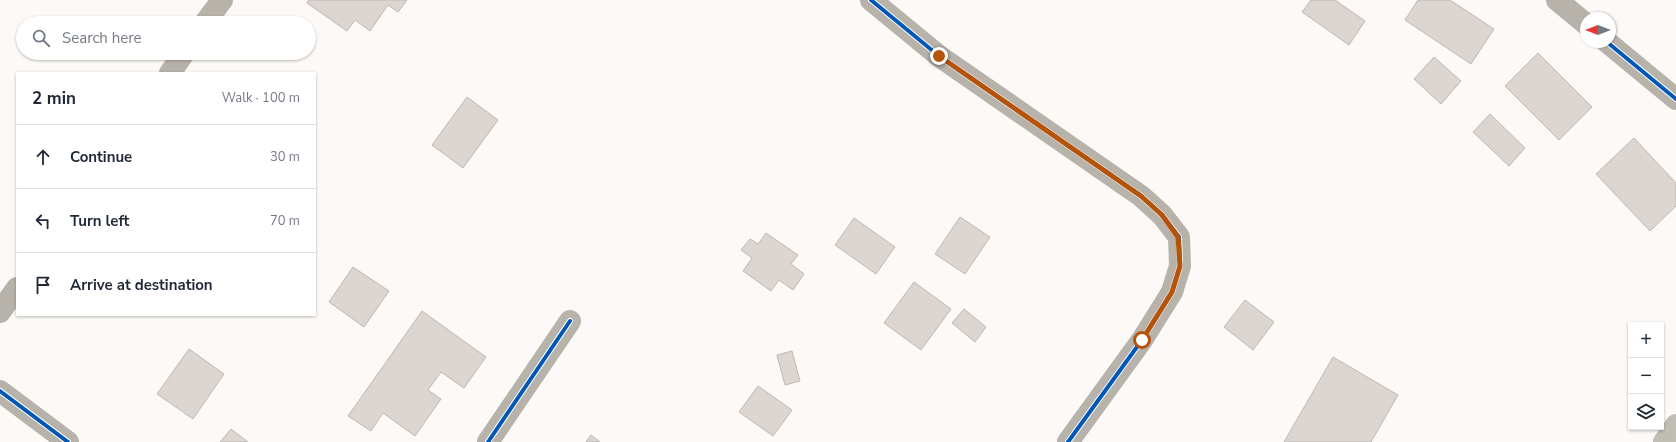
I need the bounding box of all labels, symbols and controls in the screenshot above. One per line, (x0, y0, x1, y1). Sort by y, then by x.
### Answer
north arrow (1580, 12, 1616, 48)
search box (16, 16, 316, 60)
icon: search (30, 27, 52, 49)
text: Search here (62, 28, 142, 48)
route end (930, 47, 948, 65)
text: 2 min (32, 87, 76, 110)
text: Walk · 100 m (222, 89, 300, 107)
icon: ahead (32, 146, 54, 168)
text: Continue (70, 147, 132, 167)
text: 30 m (270, 148, 300, 166)
icon: left (32, 210, 54, 232)
text: Turn left (70, 211, 129, 231)
text: 70 m (270, 212, 300, 230)
icon: arrive (32, 274, 54, 296)
text: Arrive at destination (70, 275, 213, 295)
map controls (1628, 322, 1664, 430)
button: + (1628, 322, 1664, 358)
route start (1133, 331, 1151, 349)
button: − (1628, 358, 1664, 394)
button: layers (1628, 394, 1664, 430)

